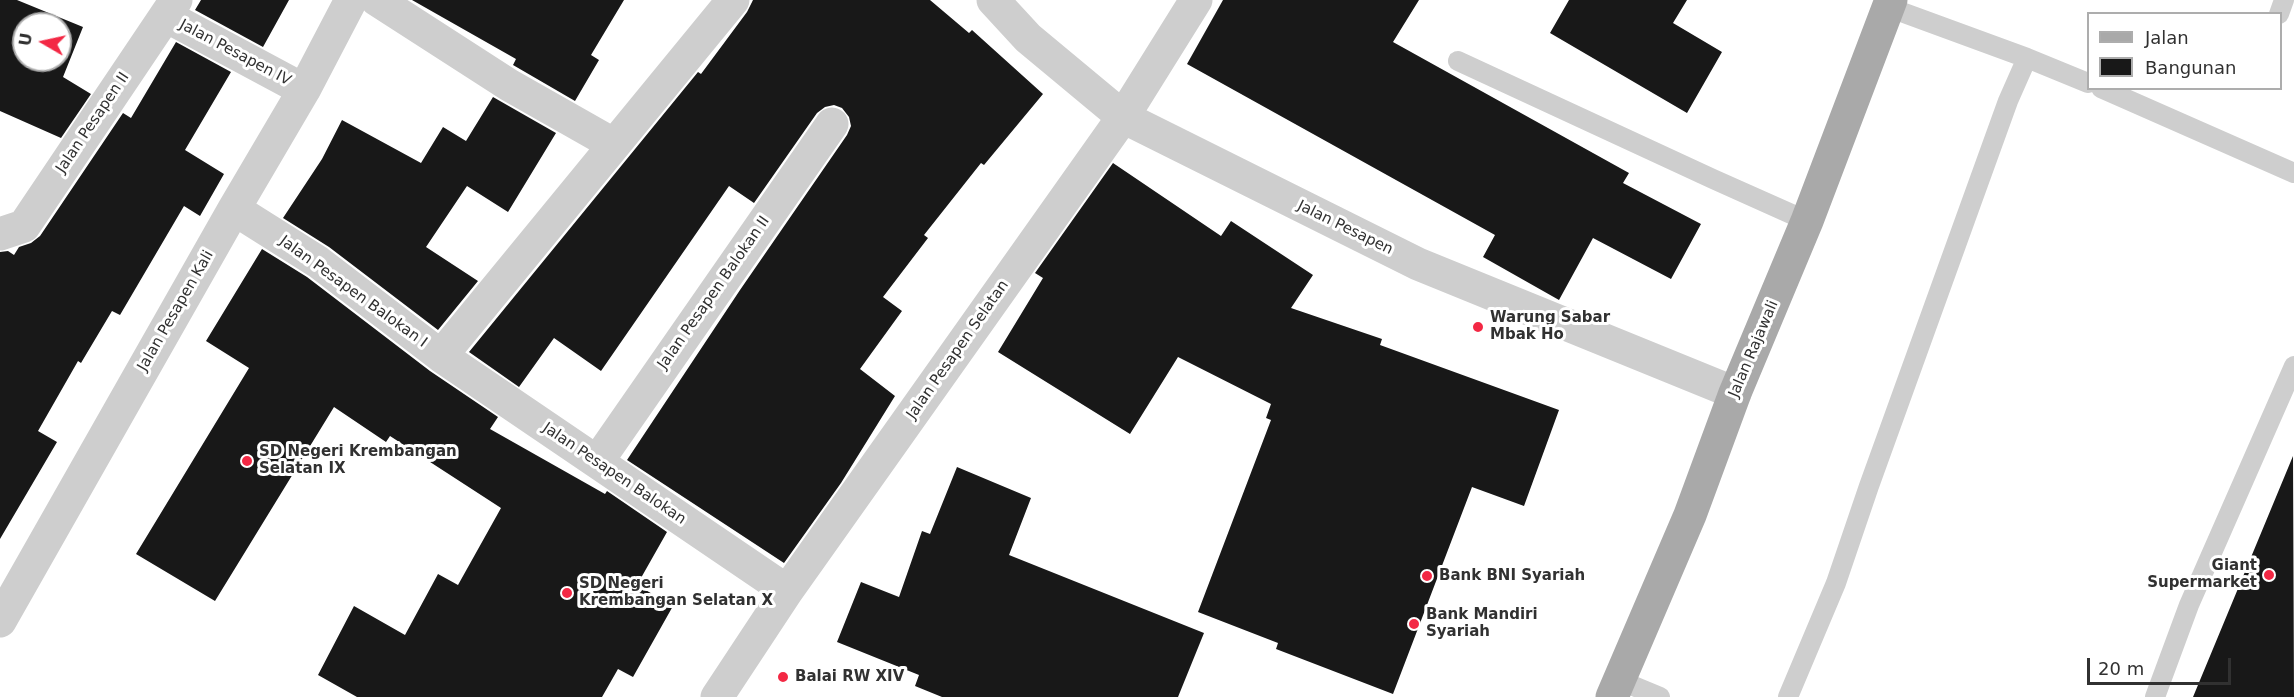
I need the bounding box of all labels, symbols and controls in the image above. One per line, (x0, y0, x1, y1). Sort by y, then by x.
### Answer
north arrow (12, 12, 72, 72)
legend (2087, 12, 2282, 90)
street label: Jalan Pesapen IV (176, 16, 294, 90)
text: Jalan (2145, 27, 2189, 48)
text: U (15, 32, 36, 47)
text: Bangunan (2145, 57, 2236, 78)
street label: Jalan Pesapen II (53, 69, 133, 177)
street label: Jalan Pesapen (1294, 197, 1396, 259)
street label: Jalan Pesapen Balokan II (654, 213, 774, 373)
street label: Jalan Pesapen Balokan I (276, 232, 430, 352)
street label: Jalan Pesapen Kali (134, 248, 218, 374)
street label: Jalan Pesapen Selatan (903, 277, 1013, 423)
street label: Jalan Rajawali (1725, 298, 1783, 400)
place label: Warung Sabar Mbak Ho (1490, 309, 1610, 344)
marker: Warung Sabar Mbak Ho (1471, 320, 1485, 334)
street label: Jalan Pesapen Balokan (539, 419, 689, 529)
place label: SD Negeri Krembangan Selatan IX (259, 443, 457, 478)
marker: SD Negeri Krembangan Selatan IX (240, 454, 254, 468)
place label: Giant Supermarket (2147, 557, 2257, 592)
place label: Bank BNI Syariah (1439, 567, 1585, 585)
marker: Giant Supermarket (2262, 568, 2276, 582)
marker: Bank BNI Syariah (1420, 569, 1434, 583)
place label: SD Negeri Krembangan Selatan X (579, 575, 773, 610)
marker: SD Negeri Krembangan Selatan X (560, 586, 574, 600)
place label: Bank Mandiri Syariah (1426, 606, 1538, 641)
marker: Bank Mandiri Syariah (1407, 617, 1421, 631)
scale bar (2090, 646, 2234, 684)
text: 20 m (2098, 658, 2144, 679)
place label: Balai RW XIV (795, 668, 904, 686)
marker: Balai RW XIV (776, 670, 790, 684)

